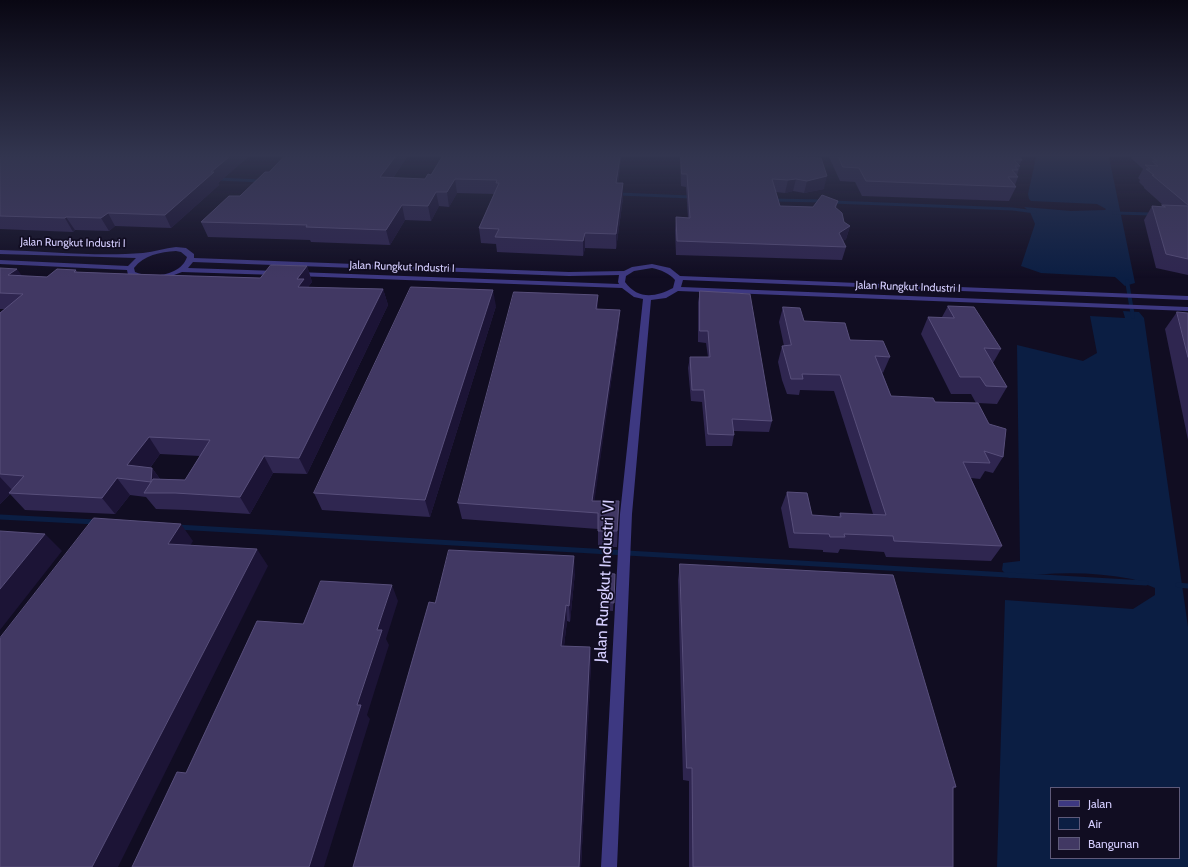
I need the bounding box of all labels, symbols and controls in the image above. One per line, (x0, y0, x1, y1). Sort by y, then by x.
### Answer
street label: Jalan Rungkut Industri I (20, 235, 126, 251)
street label: Jalan Rungkut Industri I (349, 259, 455, 275)
street label: Jalan Rungkut Industri I (855, 279, 961, 295)
street label: Jalan Rungkut Industri VI (591, 499, 619, 663)
legend (1050, 787, 1180, 859)
text: Jalan (1088, 796, 1112, 811)
text: Air (1088, 816, 1102, 831)
text: Bangunan (1088, 836, 1139, 851)

